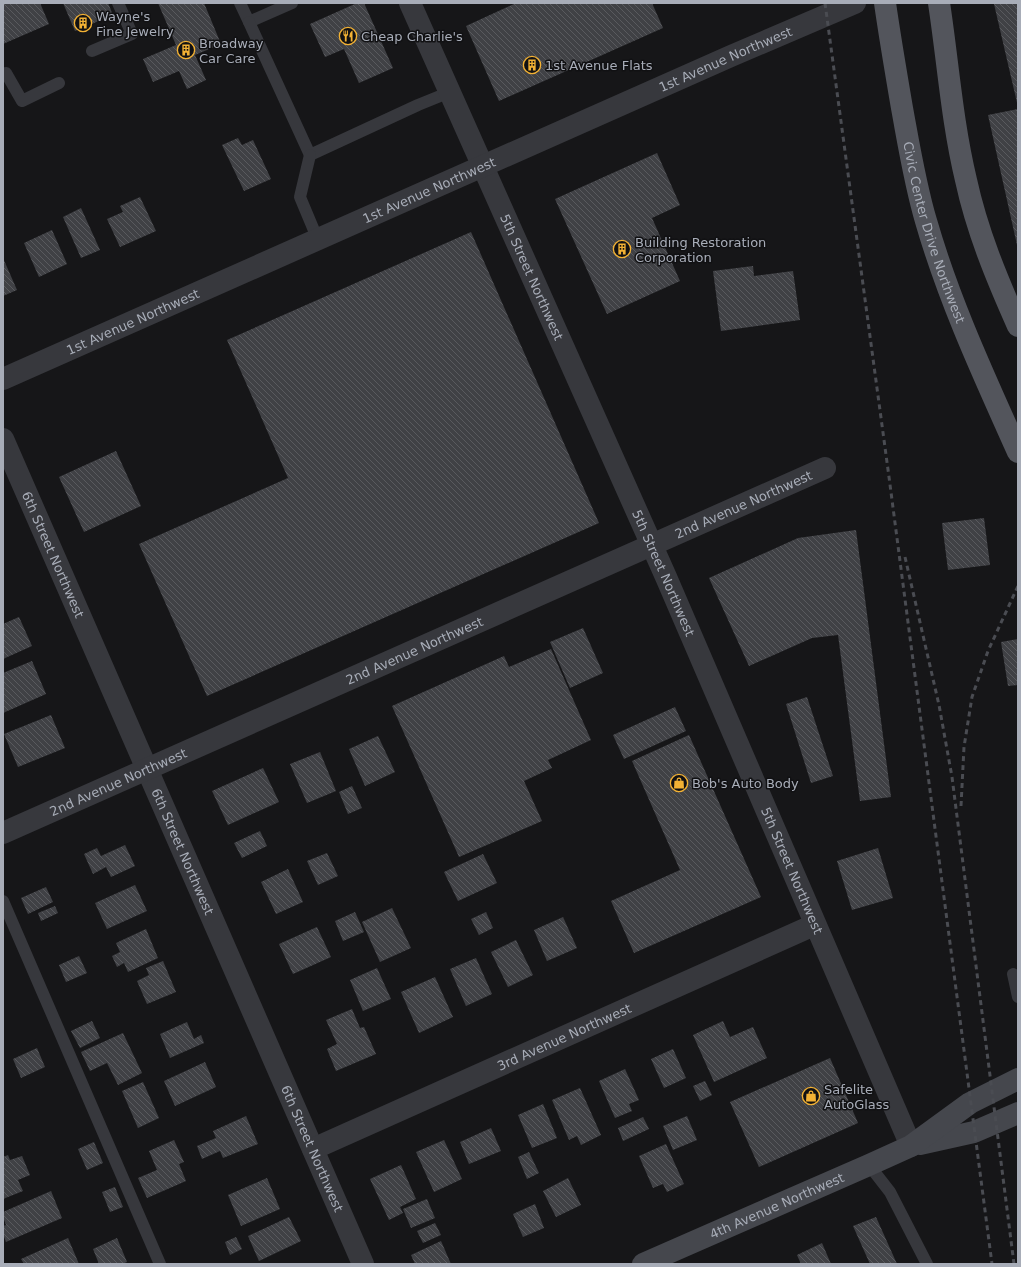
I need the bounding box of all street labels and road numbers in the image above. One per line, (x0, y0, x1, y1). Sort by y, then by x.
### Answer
street label: 1st Avenue Northwest (657, 24, 794, 95)
street label: Civic Center Drive Northwest (900, 140, 968, 325)
street label: 1st Avenue Northwest (360, 154, 498, 226)
street label: 5th Street Northwest (497, 212, 566, 343)
street label: 1st Avenue Northwest (64, 286, 202, 358)
street label: 2nd Avenue Northwest (673, 468, 814, 542)
street label: 6th Street Northwest (19, 489, 87, 620)
street label: 5th Street Northwest (629, 508, 698, 639)
street label: 2nd Avenue Northwest (344, 614, 485, 688)
street label: 2nd Avenue Northwest (48, 745, 189, 819)
street label: 6th Street Northwest (148, 786, 217, 917)
street label: 5th Street Northwest (758, 805, 826, 936)
street label: 3rd Avenue Northwest (495, 1001, 634, 1074)
street label: 6th Street Northwest (278, 1083, 346, 1214)
street label: 4th Avenue Northwest (707, 1170, 846, 1242)

